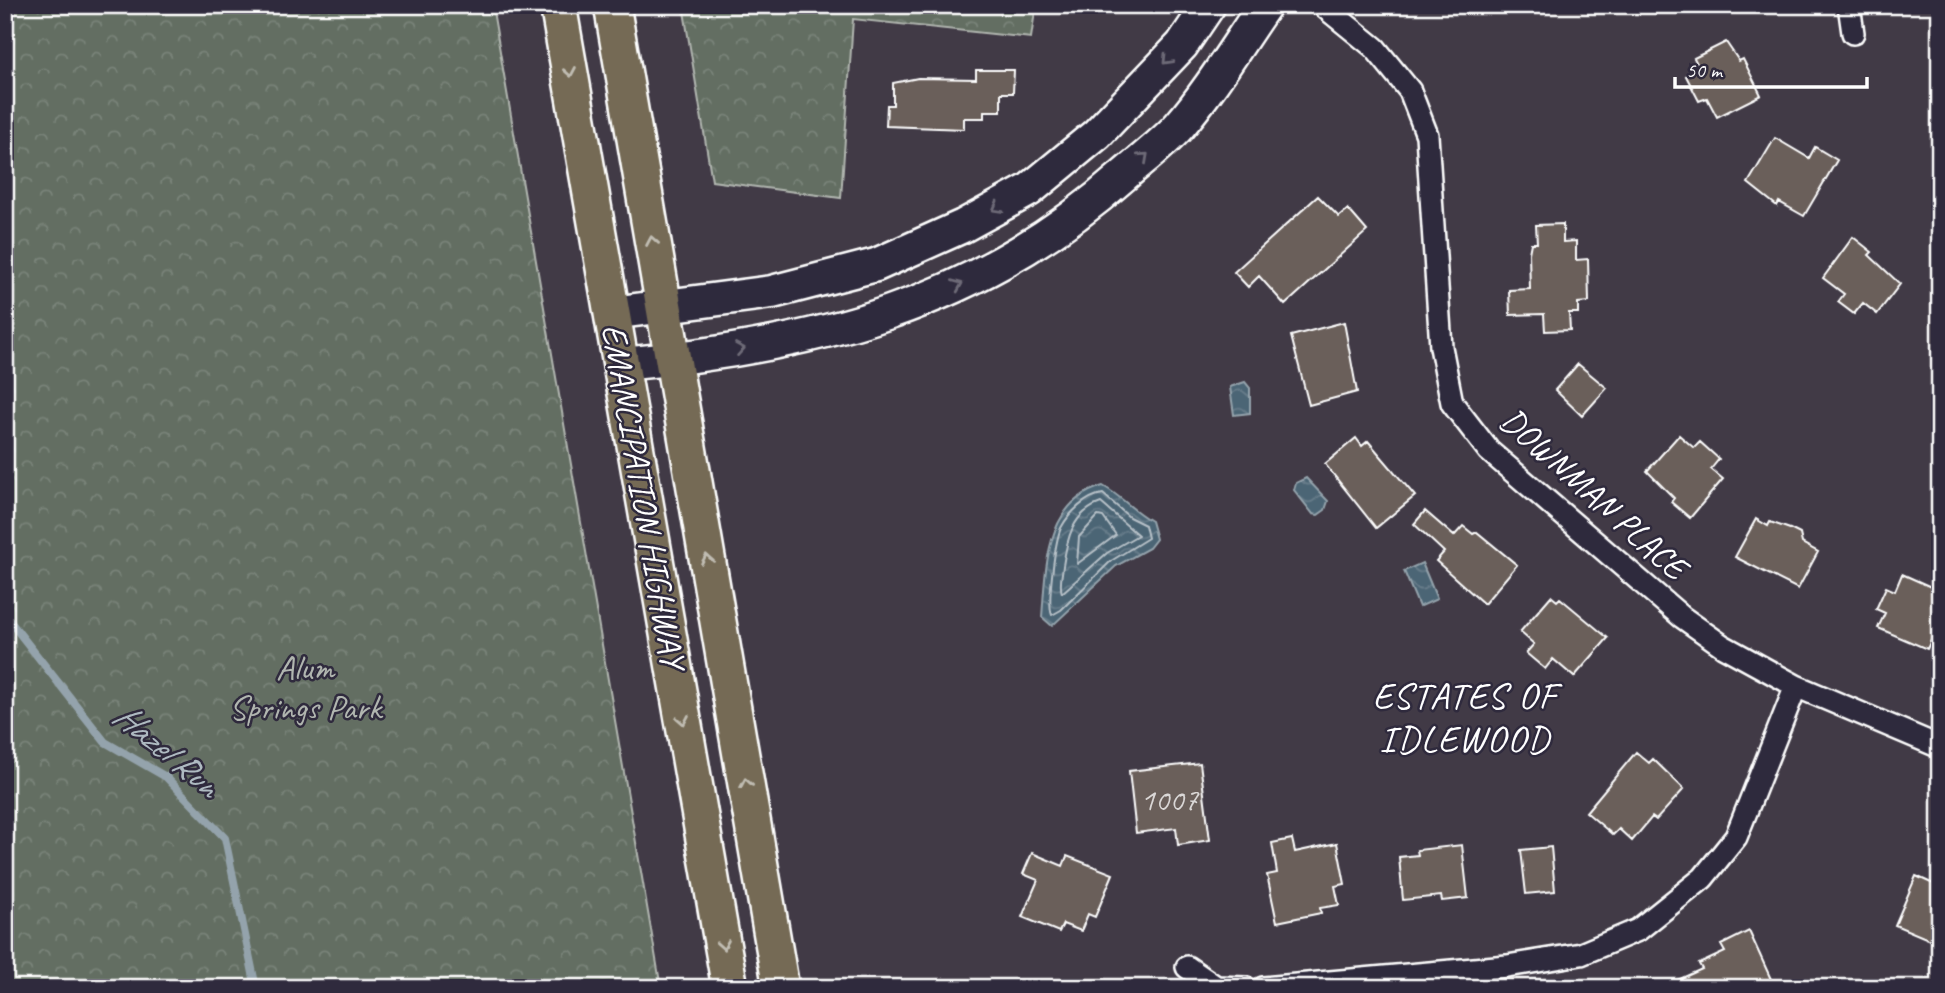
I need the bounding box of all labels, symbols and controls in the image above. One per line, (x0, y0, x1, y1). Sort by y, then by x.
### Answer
scale bar (1675, 46, 1868, 90)
one-way arrow (1163, 51, 1176, 64)
text: 50 m (1686, 57, 1724, 83)
one-way arrow (562, 67, 577, 78)
one-way arrow (1136, 153, 1149, 165)
one-way arrow (991, 200, 1004, 213)
one-way arrow (645, 235, 660, 247)
one-way arrow (951, 279, 963, 293)
street label: EMANCIPATION HIGHWAY (591, 321, 697, 677)
one-way arrow (735, 342, 746, 357)
street label: DOWNMAN PLACE (1491, 398, 1700, 592)
one-way arrow (701, 553, 716, 565)
park label: Alum Springs Park (229, 645, 384, 730)
district label: ESTATES OF IDLEWOOD (1373, 672, 1563, 762)
water label: Hazel Run (104, 691, 232, 810)
one-way arrow (675, 715, 690, 726)
one-way arrow (739, 777, 754, 789)
house number: 1007 (1140, 779, 1199, 820)
one-way arrow (714, 938, 729, 950)

